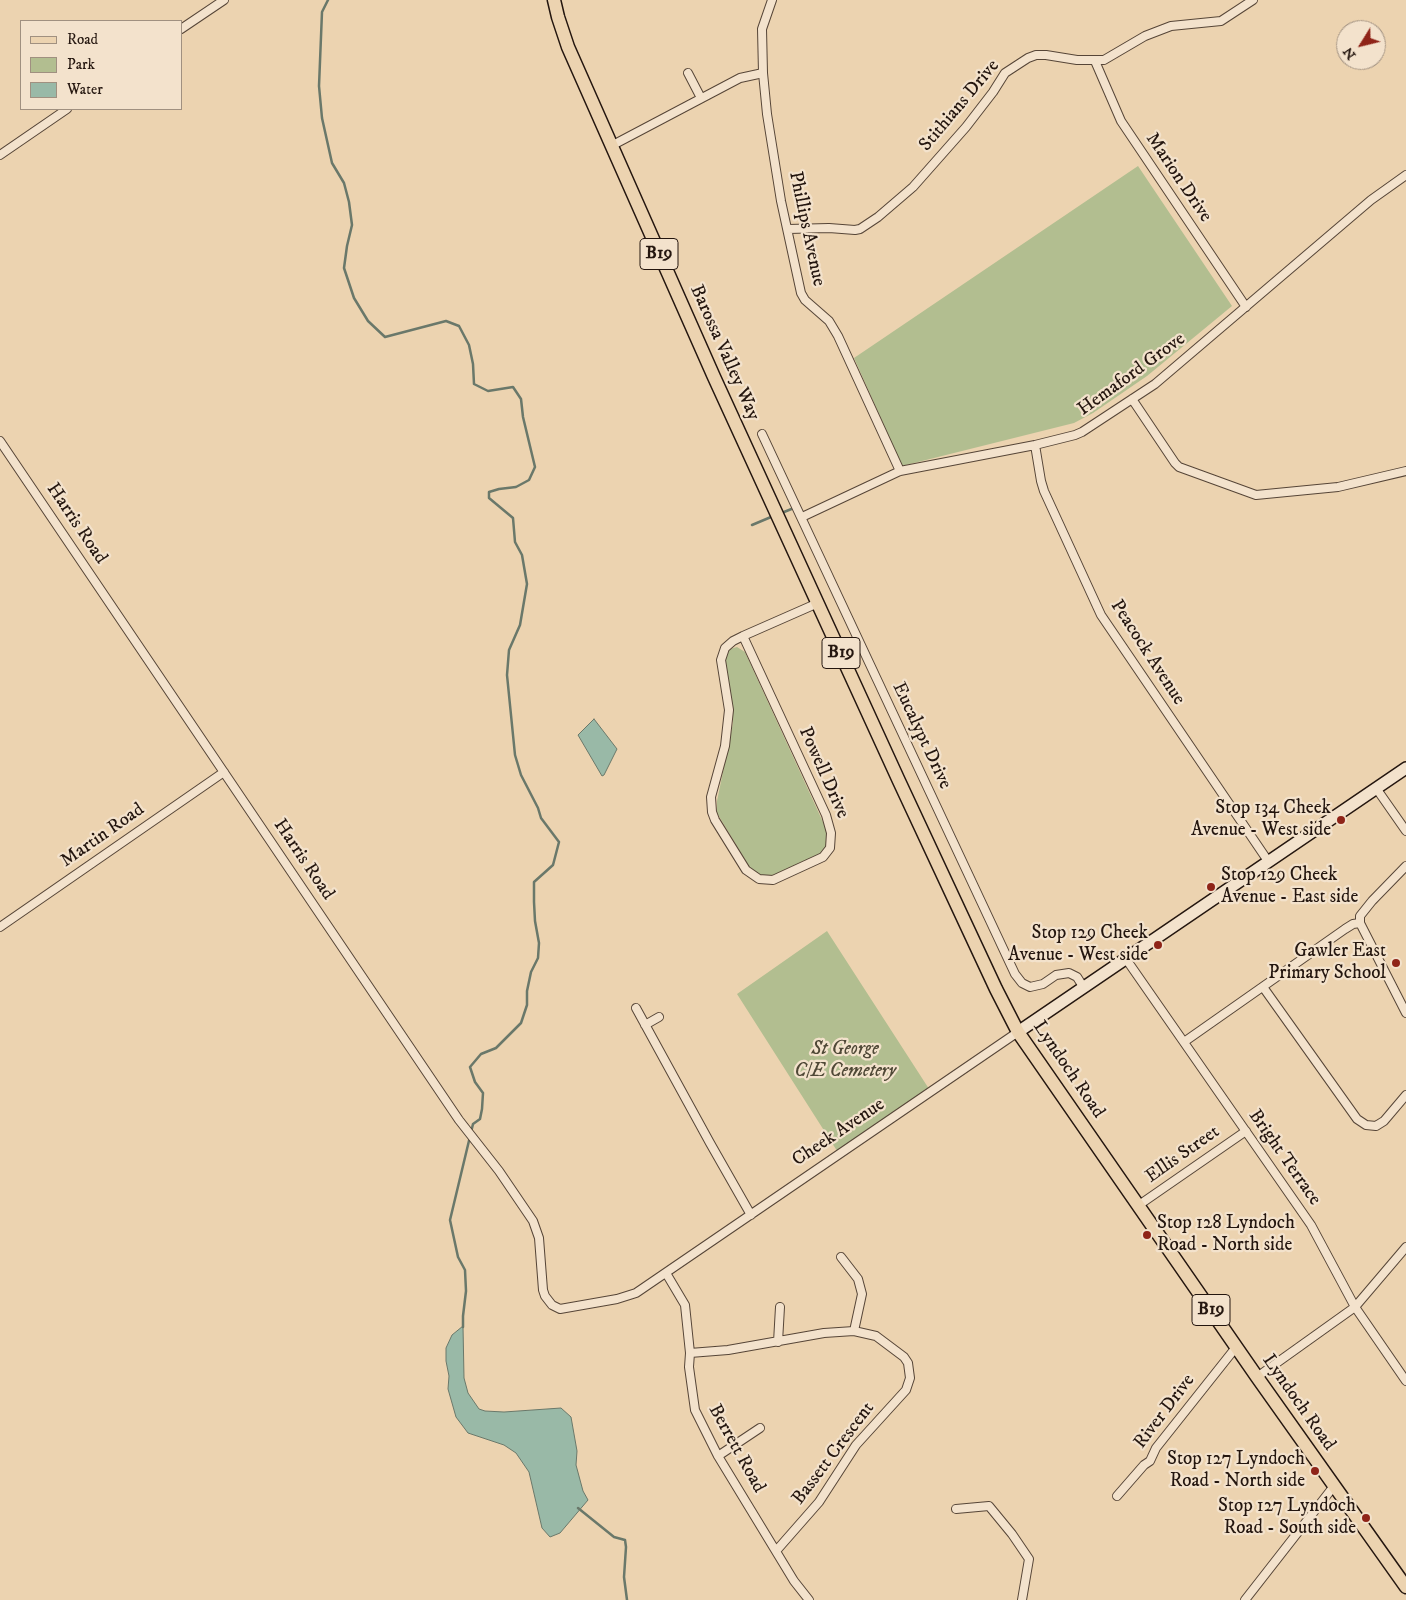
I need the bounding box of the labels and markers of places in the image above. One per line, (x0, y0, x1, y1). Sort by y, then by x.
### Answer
place label: Stop 134 Cheek Avenue - West side (1191, 798, 1331, 842)
marker: Stop 134 Cheek Avenue - West side (1335, 814, 1347, 826)
place label: Stop 129 Cheek Avenue - East side (1221, 865, 1358, 909)
marker: Stop 129 Cheek Avenue - East side (1205, 881, 1217, 893)
place label: Stop 129 Cheek Avenue - West side (1008, 923, 1148, 967)
marker: Stop 129 Cheek Avenue - West side (1152, 939, 1164, 951)
place label: Gawler East Primary School (1268, 941, 1386, 985)
marker: Gawler East Primary School (1390, 957, 1402, 969)
place label: Stop 128 Lyndoch Road - North side (1157, 1213, 1295, 1257)
marker: Stop 128 Lyndoch Road - North side (1141, 1229, 1153, 1241)
place label: Stop 127 Lyndoch Road - North side (1167, 1449, 1305, 1493)
marker: Stop 127 Lyndoch Road - North side (1309, 1465, 1321, 1477)
place label: Stop 127 Lyndoch Road - South side (1218, 1496, 1356, 1540)
marker: Stop 127 Lyndoch Road - South side (1360, 1512, 1372, 1524)

